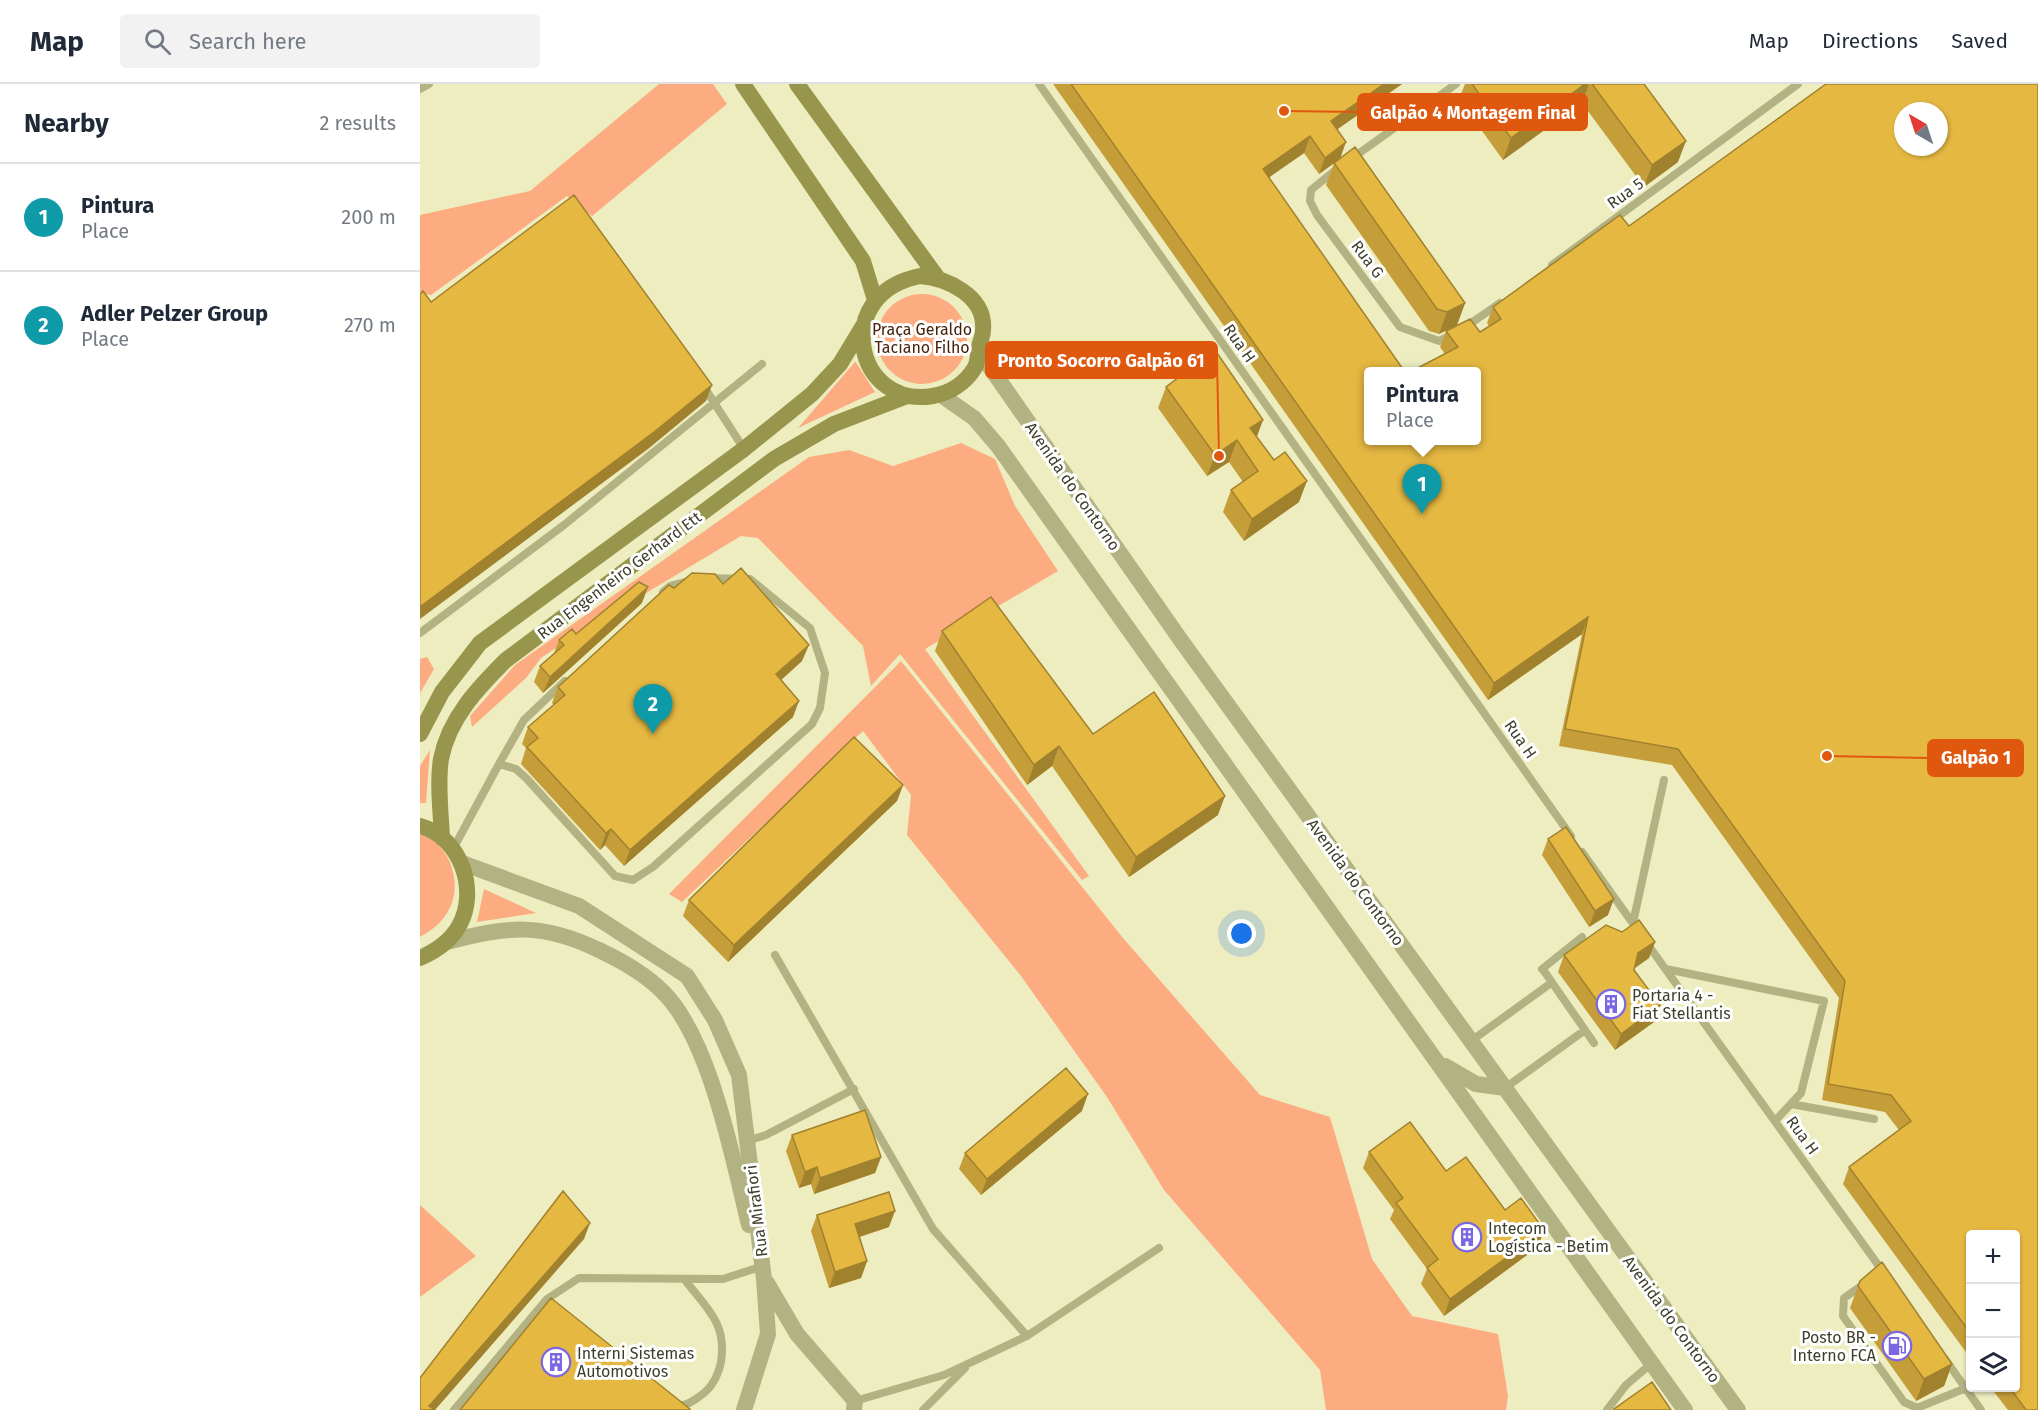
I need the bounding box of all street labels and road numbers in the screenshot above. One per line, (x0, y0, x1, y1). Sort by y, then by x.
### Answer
street label: Rua 5 (1604, 174, 1647, 213)
street label: Rua G (1347, 237, 1388, 282)
street label: Rua H (1220, 320, 1260, 366)
street label: Avenida do Contorno (1021, 418, 1124, 554)
street label: Rua Engenheiro Gerhard Ett (534, 507, 705, 643)
street label: Rua H (1501, 716, 1541, 762)
street label: Avenida do Contorno (1303, 815, 1408, 950)
street label: Rua H (1782, 1112, 1823, 1158)
street label: Rua Mirafiori (741, 1164, 772, 1258)
street label: Avenida do Contorno (1619, 1252, 1724, 1387)

